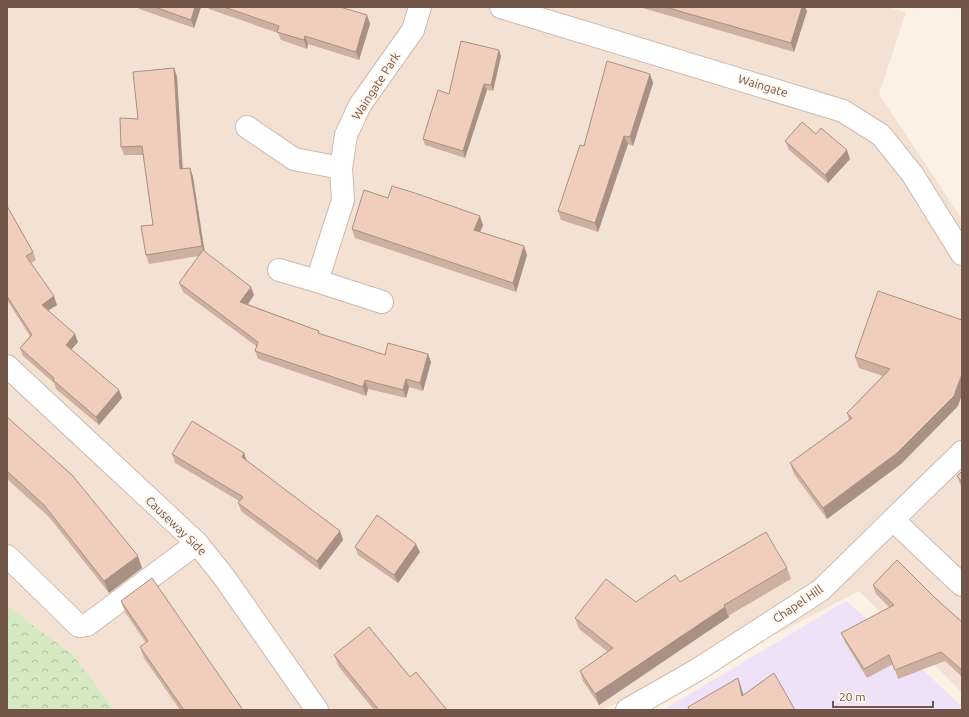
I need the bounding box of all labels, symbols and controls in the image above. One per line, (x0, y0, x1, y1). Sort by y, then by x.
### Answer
street label: Waingate Park (349, 50, 402, 122)
street label: Waingate (737, 72, 790, 99)
street label: Causeway Side (143, 494, 209, 558)
street label: Chapel Hill (770, 582, 825, 625)
scale bar (833, 683, 933, 709)
text: 20 m (839, 690, 866, 703)

